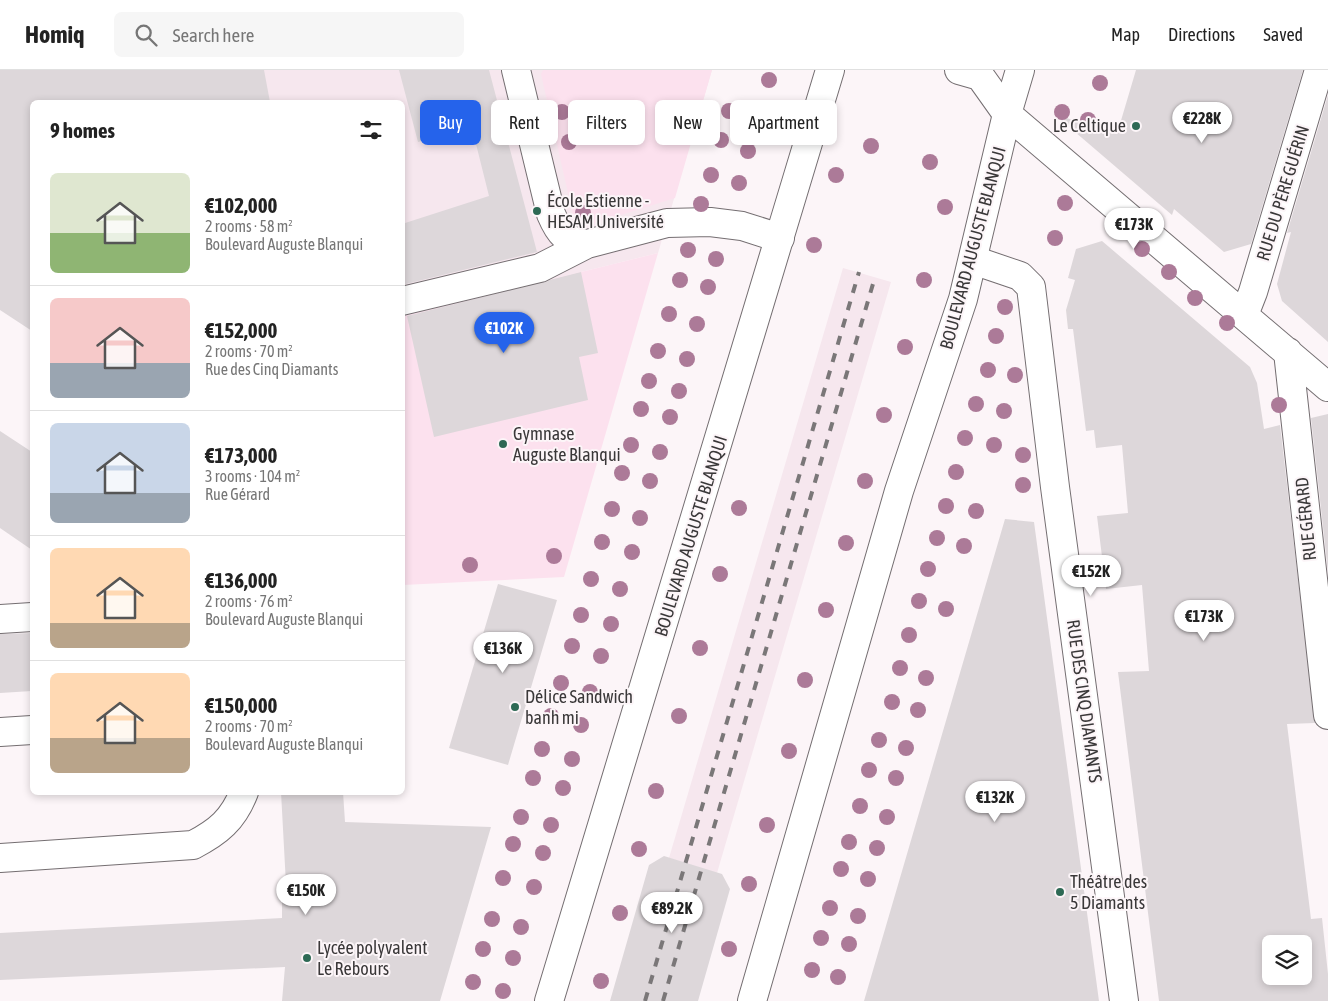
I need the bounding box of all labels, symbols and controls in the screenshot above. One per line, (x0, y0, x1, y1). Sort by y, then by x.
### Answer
search box (114, 12, 464, 57)
text: Homiq (25, 21, 84, 48)
icon: search (132, 21, 160, 49)
text: Search here (172, 24, 254, 46)
text: Map (1111, 24, 1140, 45)
text: Directions (1168, 24, 1235, 45)
text: Saved (1263, 24, 1303, 45)
chip: Buy (420, 100, 481, 145)
chip: Rent (491, 100, 558, 145)
chip: Filters (568, 100, 645, 145)
chip: New (655, 100, 720, 145)
chip: Apartment (730, 100, 837, 145)
pin: €228K (1167, 102, 1237, 144)
text: €228K (1183, 109, 1221, 127)
place label: Le Celtique (1053, 115, 1126, 136)
icon: filters (357, 116, 385, 144)
text: 9 homes (50, 118, 115, 142)
marker: Le Celtique (1130, 120, 1142, 132)
street label: RUE DU PÈRE GUÉRIN (1252, 123, 1313, 263)
street label: BOULEVARD AUGUSTE BLANQUI (935, 144, 1010, 352)
place label: École Estienne - HESAM Université (547, 190, 664, 232)
icon: home (90, 193, 150, 253)
text: €102,000 (205, 193, 277, 217)
marker: École Estienne - HESAM Université (531, 205, 543, 217)
pin: €173K (1099, 208, 1169, 250)
text: €173K (1115, 215, 1153, 233)
text: 2 rooms · 58 m² (205, 217, 293, 235)
text: Boulevard Auguste Blanqui (205, 235, 363, 253)
pin: €102K (469, 312, 539, 354)
icon: home (90, 318, 150, 378)
text: €152,000 (205, 318, 277, 342)
text: €102K (485, 319, 523, 337)
text: 2 rooms · 70 m² (205, 342, 293, 360)
text: Rue des Cinq Diamants (205, 360, 338, 378)
place label: Gymnase Auguste Blanqui (513, 423, 621, 465)
street label: BOULEVARD AUGUSTE BLANQUI (650, 433, 731, 639)
marker: Gymnase Auguste Blanqui (497, 438, 509, 450)
icon: home (90, 443, 150, 503)
text: €173,000 (205, 443, 277, 467)
text: 3 rooms · 104 m² (205, 467, 300, 485)
street label: RUE GÉRARD (1291, 476, 1320, 562)
text: Rue Gérard (205, 485, 270, 503)
pin: €152K (1056, 554, 1126, 597)
text: €152K (1072, 562, 1110, 580)
icon: home (90, 568, 150, 628)
text: €136,000 (205, 568, 277, 592)
text: 2 rooms · 76 m² (205, 592, 293, 610)
pin: €173K (1169, 600, 1239, 642)
text: €173K (1185, 607, 1223, 625)
text: Boulevard Auguste Blanqui (205, 610, 363, 628)
street label: RUE DES CINQ DIAMANTS (1063, 618, 1106, 784)
pin: €136K (468, 632, 538, 674)
text: €136K (484, 639, 522, 657)
place label: Délice Sandwich banh mi (525, 686, 633, 728)
icon: home (90, 693, 150, 753)
text: €150,000 (205, 693, 277, 717)
marker: Délice Sandwich banh mi (509, 701, 521, 713)
text: 2 rooms · 70 m² (205, 717, 293, 735)
text: Boulevard Auguste Blanqui (205, 735, 363, 753)
pin: €132K (960, 780, 1030, 823)
text: €132K (976, 788, 1014, 806)
place label: Théâtre des 5 Diamants (1070, 871, 1147, 913)
pin: €150K (271, 874, 341, 916)
text: €150K (287, 881, 325, 899)
marker: Théâtre des 5 Diamants (1054, 886, 1066, 898)
pin: €89.2K (631, 892, 713, 934)
text: €89.2K (652, 899, 692, 917)
map controls (1262, 935, 1312, 985)
button: layers (1262, 935, 1312, 985)
place label: Lycée polyvalent Le Rebours (317, 937, 427, 979)
marker: Lycée polyvalent Le Rebours (301, 952, 313, 964)

